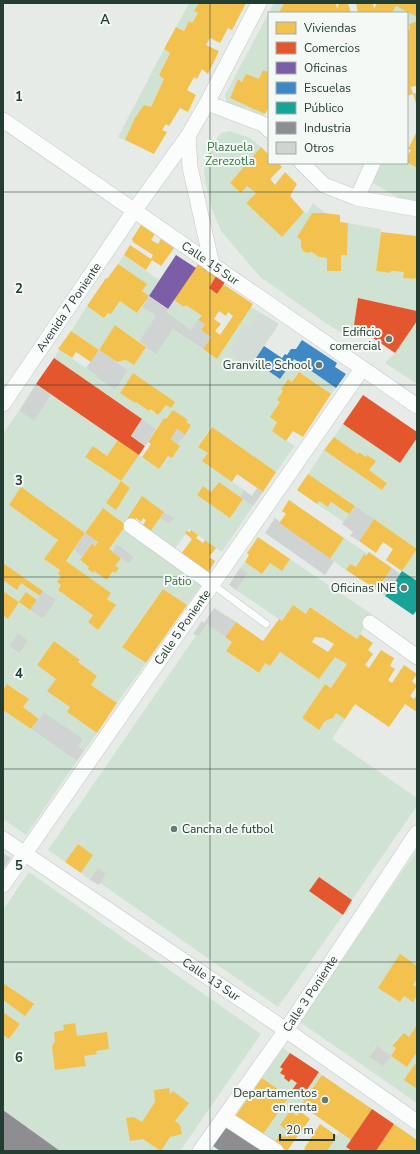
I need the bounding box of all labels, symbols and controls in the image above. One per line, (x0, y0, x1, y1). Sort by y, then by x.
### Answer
text: A (100, 11, 110, 29)
legend (268, 12, 408, 164)
text: Viviendas (303, 20, 357, 36)
text: Comercios (304, 40, 360, 56)
text: Oficinas (304, 60, 347, 76)
text: Escuelas (304, 80, 351, 96)
text: 1 (15, 88, 23, 106)
text: Público (304, 100, 344, 116)
text: Industria (304, 120, 351, 136)
park label: Plazuela Zerezotla (205, 139, 255, 169)
text: Otros (304, 140, 334, 156)
street label: Calle 15 Sur (178, 238, 243, 289)
street label: Avenida 7 Poniente (33, 259, 105, 355)
text: 2 (15, 280, 23, 298)
place label: Edificio comercial (330, 324, 381, 354)
marker: Edificio comercial (384, 334, 394, 344)
place label: Granville School (223, 357, 311, 373)
marker: Granville School (314, 360, 324, 370)
text: 3 (15, 472, 23, 490)
park label: Patio (164, 573, 192, 589)
place label: Oficinas INE (331, 580, 396, 596)
marker: Oficinas INE (399, 583, 409, 593)
street label: Calle 5 Poniente (150, 586, 214, 668)
text: 4 (15, 665, 23, 683)
place label: Cancha de futbol (182, 821, 274, 837)
marker: Cancha de futbol (169, 824, 179, 834)
text: 5 (15, 857, 23, 875)
street label: Calle 3 Poniente (279, 952, 341, 1035)
street label: Calle 13 Sur (179, 954, 244, 1005)
text: 6 (15, 1049, 23, 1067)
place label: Departamentos en renta (233, 1085, 317, 1115)
marker: Departamentos en renta (320, 1095, 330, 1105)
scale bar (280, 1116, 334, 1142)
text: 20 m (286, 1122, 314, 1138)

